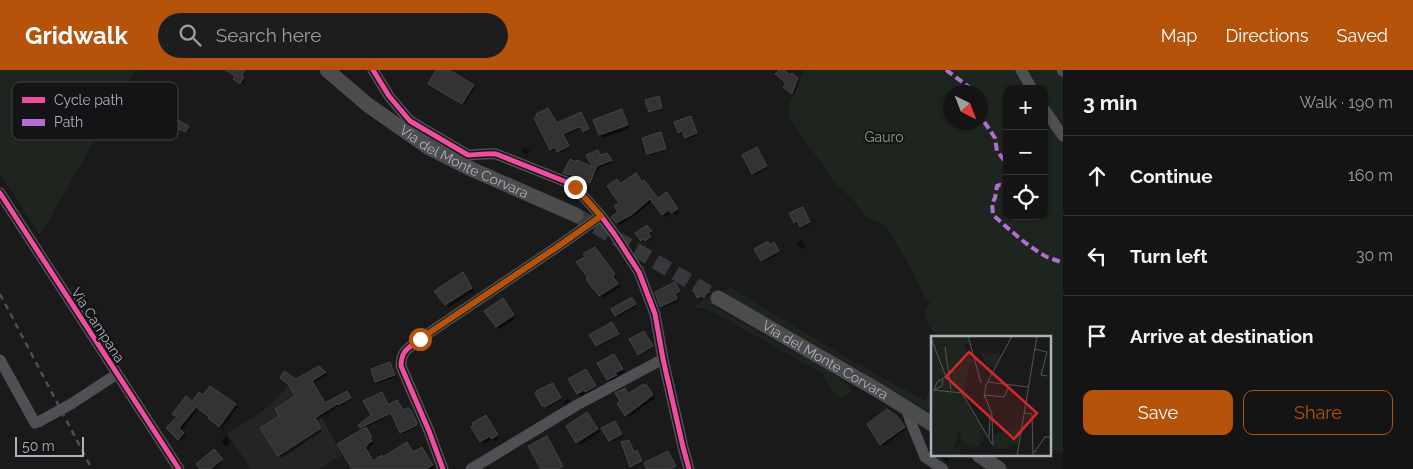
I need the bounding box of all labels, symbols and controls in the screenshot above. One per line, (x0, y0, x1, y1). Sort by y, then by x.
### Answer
search box (158, 13, 508, 58)
text: Gridwalk (25, 21, 128, 50)
icon: search (176, 21, 204, 49)
text: Search here (216, 24, 321, 46)
text: Map (1161, 25, 1197, 46)
text: Directions (1225, 25, 1309, 46)
text: Saved (1337, 25, 1388, 46)
legend (12, 82, 178, 140)
north arrow (943, 85, 988, 130)
map controls (1003, 85, 1048, 220)
button: + (1003, 85, 1048, 130)
text: 3 min (1083, 90, 1137, 115)
text: Cycle path (54, 92, 123, 108)
text: Walk · 190 m (1300, 93, 1393, 112)
text: Path (54, 114, 83, 130)
street label: Via del Monte Corvara (397, 122, 531, 201)
park label: Gauro (865, 129, 904, 145)
button: − (1003, 130, 1048, 175)
icon: ahead (1083, 162, 1111, 190)
text: Continue (1130, 165, 1213, 187)
text: 160 m (1348, 166, 1393, 185)
button: locate (1003, 175, 1048, 220)
route end (564, 176, 587, 199)
icon: left (1083, 242, 1111, 270)
text: Turn left (1130, 245, 1207, 267)
text: 30 m (1356, 246, 1393, 265)
street label: Via Campana (68, 285, 128, 365)
street label: Via del Monte Corvara (759, 317, 891, 403)
icon: arrive (1083, 322, 1111, 350)
text: Arrive at destination (1130, 325, 1314, 347)
route start (409, 328, 432, 351)
inset map (931, 336, 1050, 456)
button: Save (1083, 390, 1233, 435)
button: Share (1243, 390, 1393, 435)
scale bar (15, 434, 84, 457)
text: 50 m (22, 438, 55, 454)

